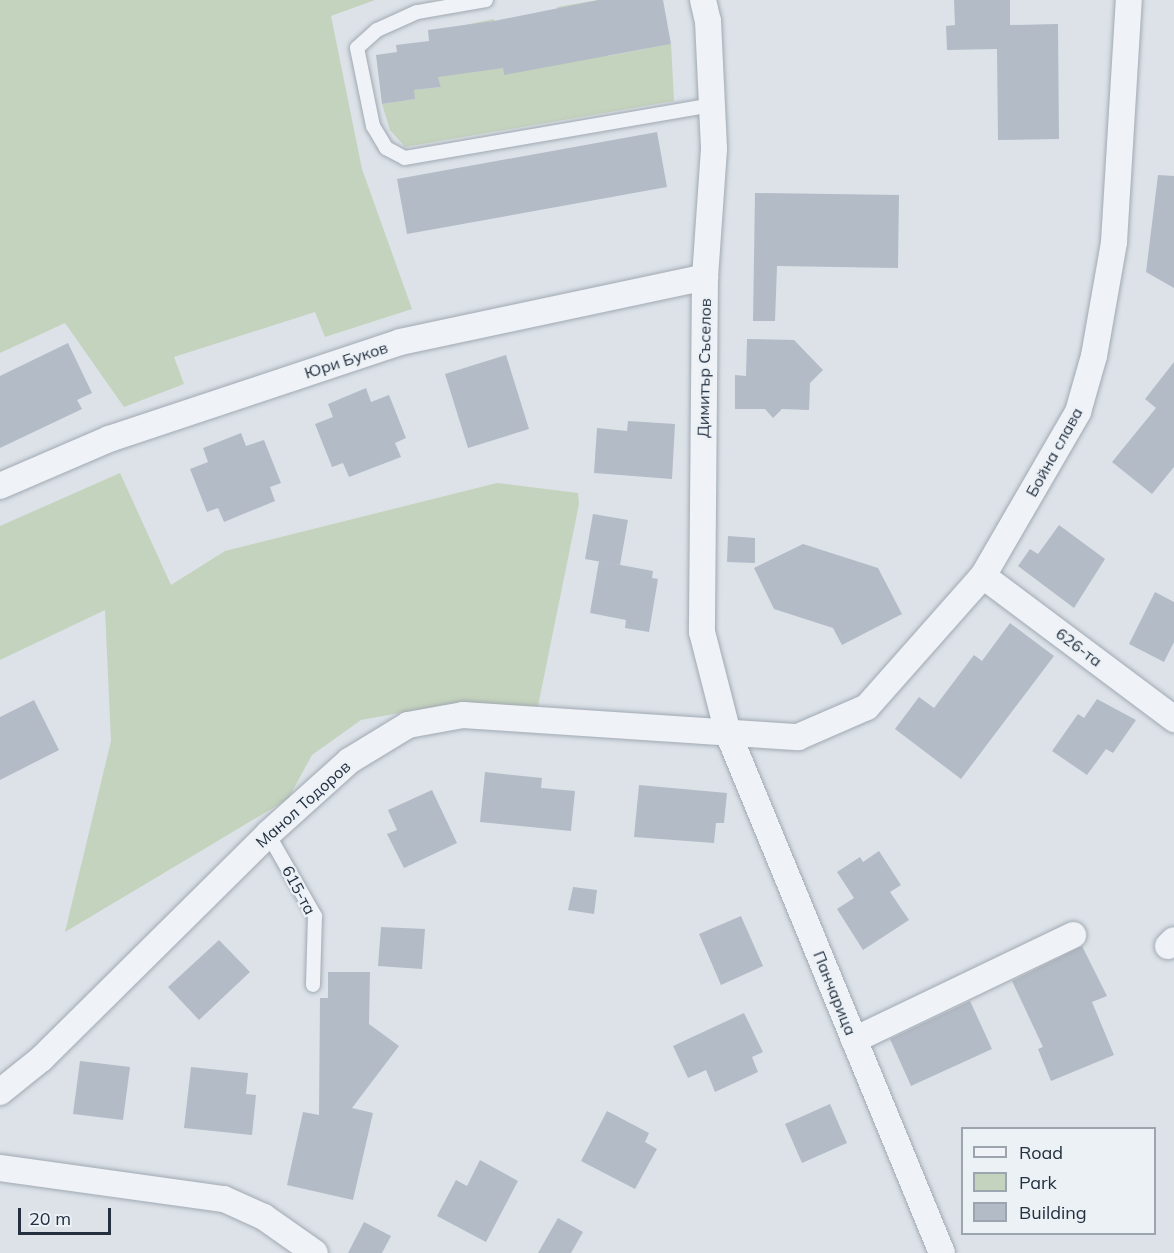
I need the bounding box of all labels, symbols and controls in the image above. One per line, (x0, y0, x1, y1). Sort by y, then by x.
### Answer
street label: Димитър Съселов (693, 298, 715, 438)
street label: Юри Буков (302, 338, 390, 382)
street label: Бойна слава (1022, 404, 1086, 500)
street label: 626-та (1052, 623, 1106, 671)
street label: Манол Тодоров (252, 757, 354, 851)
street label: 615-та (278, 862, 320, 918)
street label: Панчарица (809, 948, 861, 1038)
legend (961, 1127, 1156, 1235)
text: Road (1019, 1141, 1063, 1164)
text: Park (1019, 1171, 1057, 1194)
scale bar (21, 1196, 114, 1234)
text: Building (1019, 1201, 1087, 1224)
text: 20 m (29, 1207, 71, 1230)

